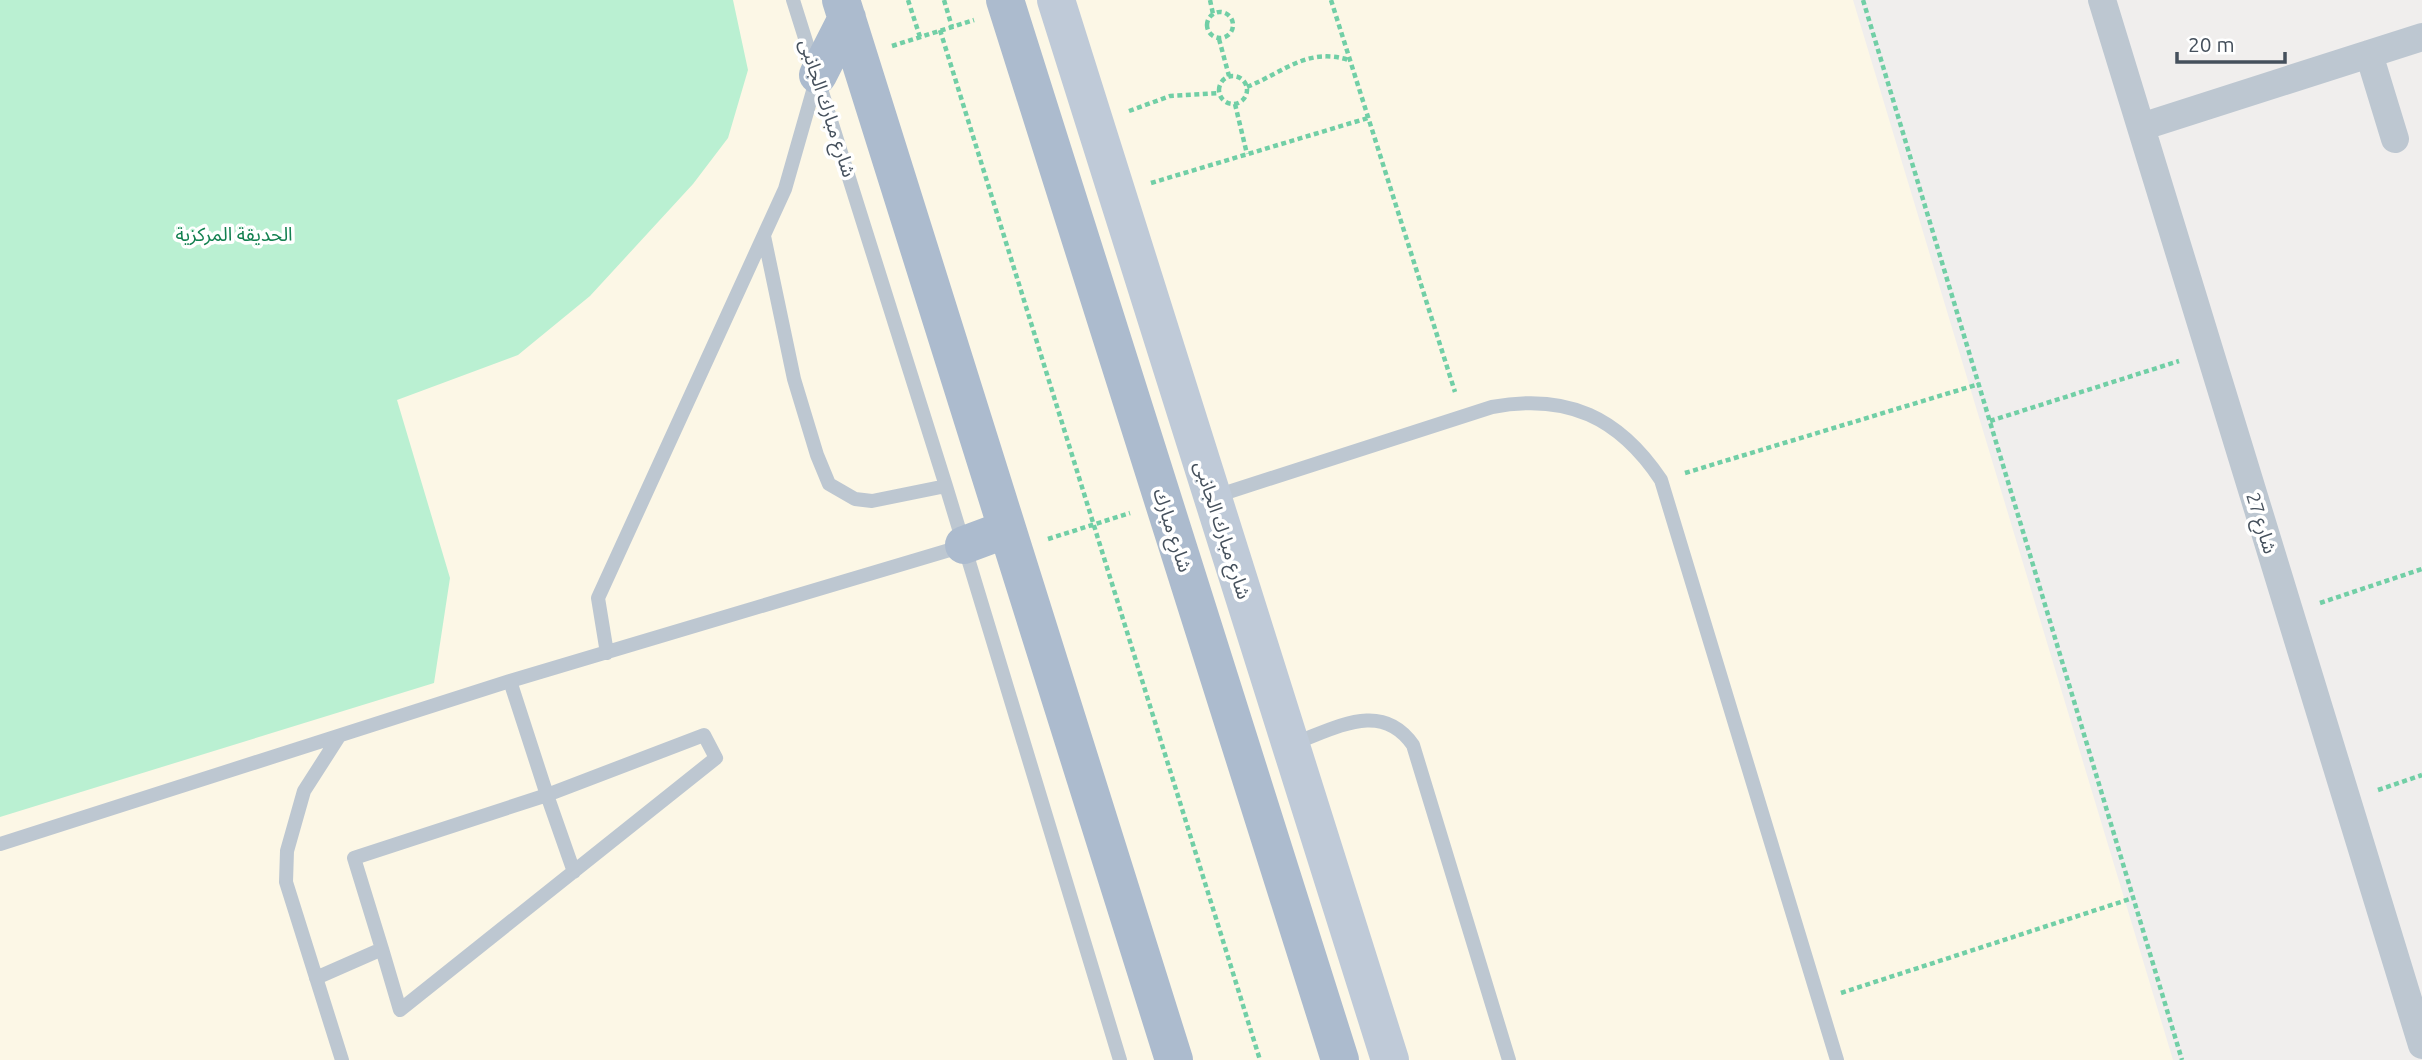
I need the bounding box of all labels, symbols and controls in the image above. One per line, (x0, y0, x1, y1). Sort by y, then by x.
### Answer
scale bar (2177, 21, 2286, 65)
text: 20 m (2188, 32, 2235, 56)
street label: شارع مبارك الجانبى (792, 36, 861, 181)
park label: الحديقة المركزية (175, 223, 293, 246)
street label: شارع مبارك الجانبى (1187, 458, 1256, 603)
street label: شارع مبارك (1146, 485, 1197, 576)
street label: شارع 27 (2239, 490, 2282, 557)

